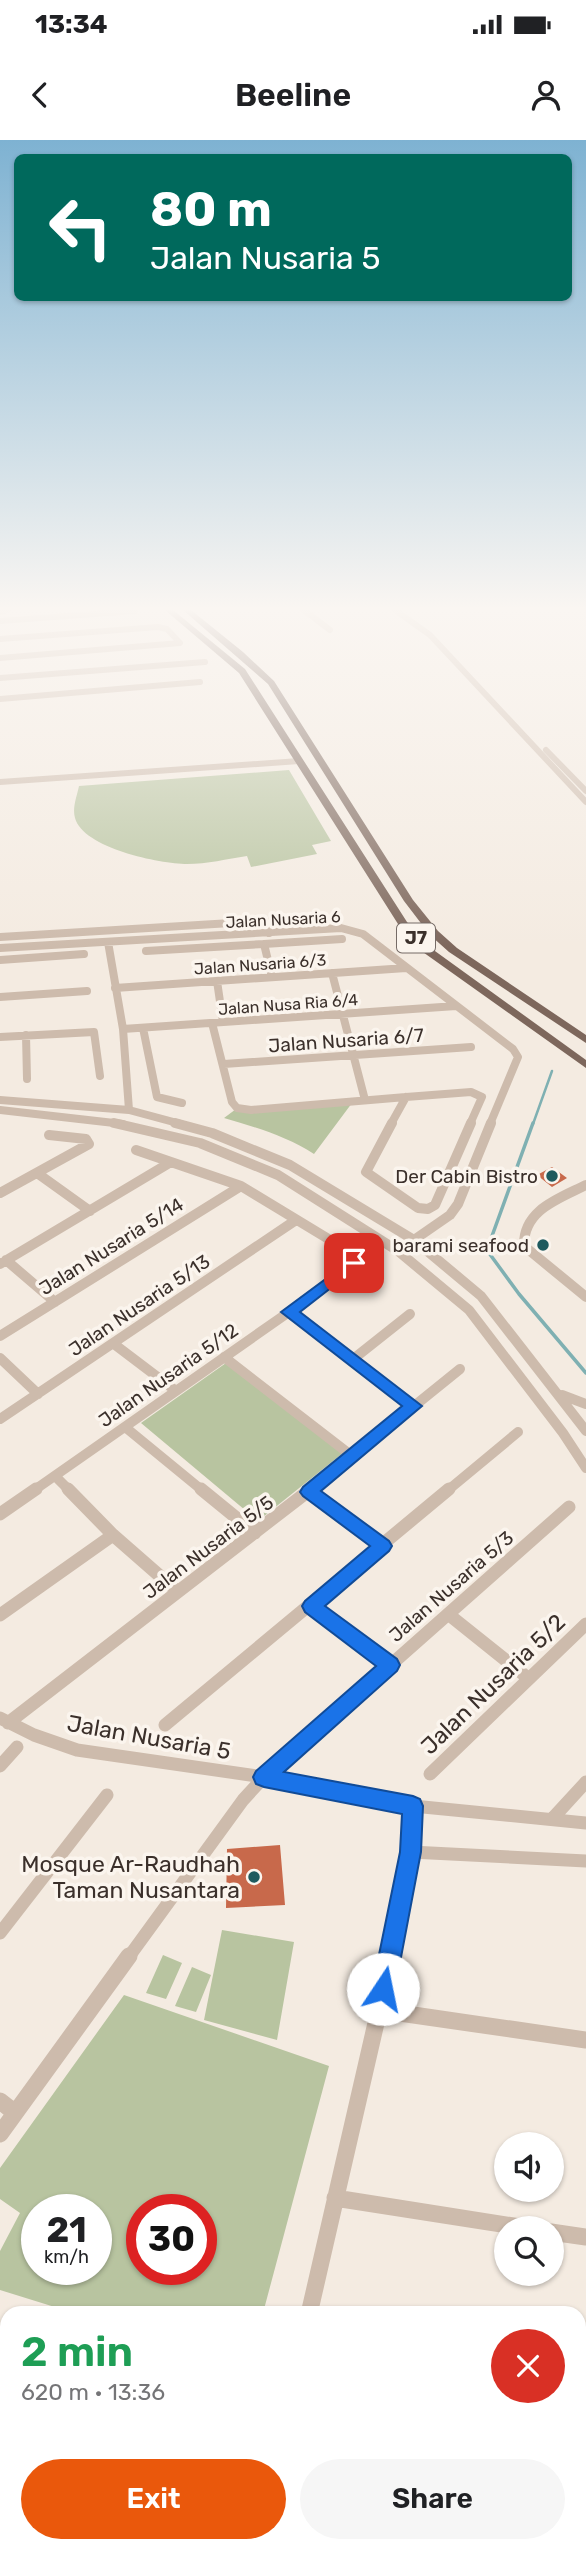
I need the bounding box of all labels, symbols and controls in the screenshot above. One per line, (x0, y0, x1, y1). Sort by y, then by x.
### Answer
text: 13:34 (35, 9, 108, 40)
icon: back (21, 76, 59, 114)
text: Beeline (235, 76, 351, 114)
icon: person (527, 76, 565, 114)
text: 80 m (150, 180, 272, 238)
icon: left (35, 182, 126, 273)
text: Jalan Nusaria 5 (150, 239, 380, 277)
street label: Jalan Nusaria 6 (225, 907, 341, 932)
road number: J7 (397, 924, 435, 952)
street label: Jalan Nusaria 6/3 (193, 950, 327, 979)
street label: Jalan Nusa Ria 6/4 (217, 990, 359, 1019)
street label: Jalan Nusaria 6/7 (268, 1024, 425, 1057)
place label: Der Cabin Bistro (395, 1165, 538, 1188)
marker: Der Cabin Bistro (544, 1168, 560, 1184)
street label: Jalan Nusaria 5/14 (35, 1193, 188, 1300)
pin (324, 1233, 384, 1293)
place label: barami seafood (393, 1234, 529, 1257)
marker: barami seafood (535, 1237, 551, 1253)
icon: arrive (335, 1244, 373, 1282)
street label: Jalan Nusaria 5/13 (64, 1250, 214, 1361)
street label: Jalan Nusaria 5/12 (94, 1319, 243, 1432)
street label: Jalan Nusaria 5/5 (139, 1491, 278, 1604)
street label: Jalan Nusaria 5/3 (384, 1526, 518, 1647)
street label: Jalan Nusaria 5/2 (415, 1608, 571, 1760)
street label: Jalan Nusaria 5 (65, 1709, 233, 1765)
place label: Mosque Ar-Raudhah Taman Nusantara (21, 1850, 240, 1904)
marker: Mosque Ar-Raudhah Taman Nusantara (246, 1869, 262, 1885)
position arrow (346, 1952, 420, 2026)
map controls (494, 2132, 564, 2286)
button: sound (494, 2132, 564, 2202)
speed limit sign: 30 (126, 2194, 217, 2285)
text: 21 (46, 2209, 87, 2251)
button: search (494, 2216, 564, 2286)
text: km/h (44, 2246, 89, 2268)
text: 2 min (21, 2327, 133, 2377)
button: close (491, 2329, 565, 2403)
text: 620 m · 13:36 (21, 2378, 165, 2406)
button: Exit (21, 2459, 286, 2539)
button: Share (300, 2459, 565, 2539)

